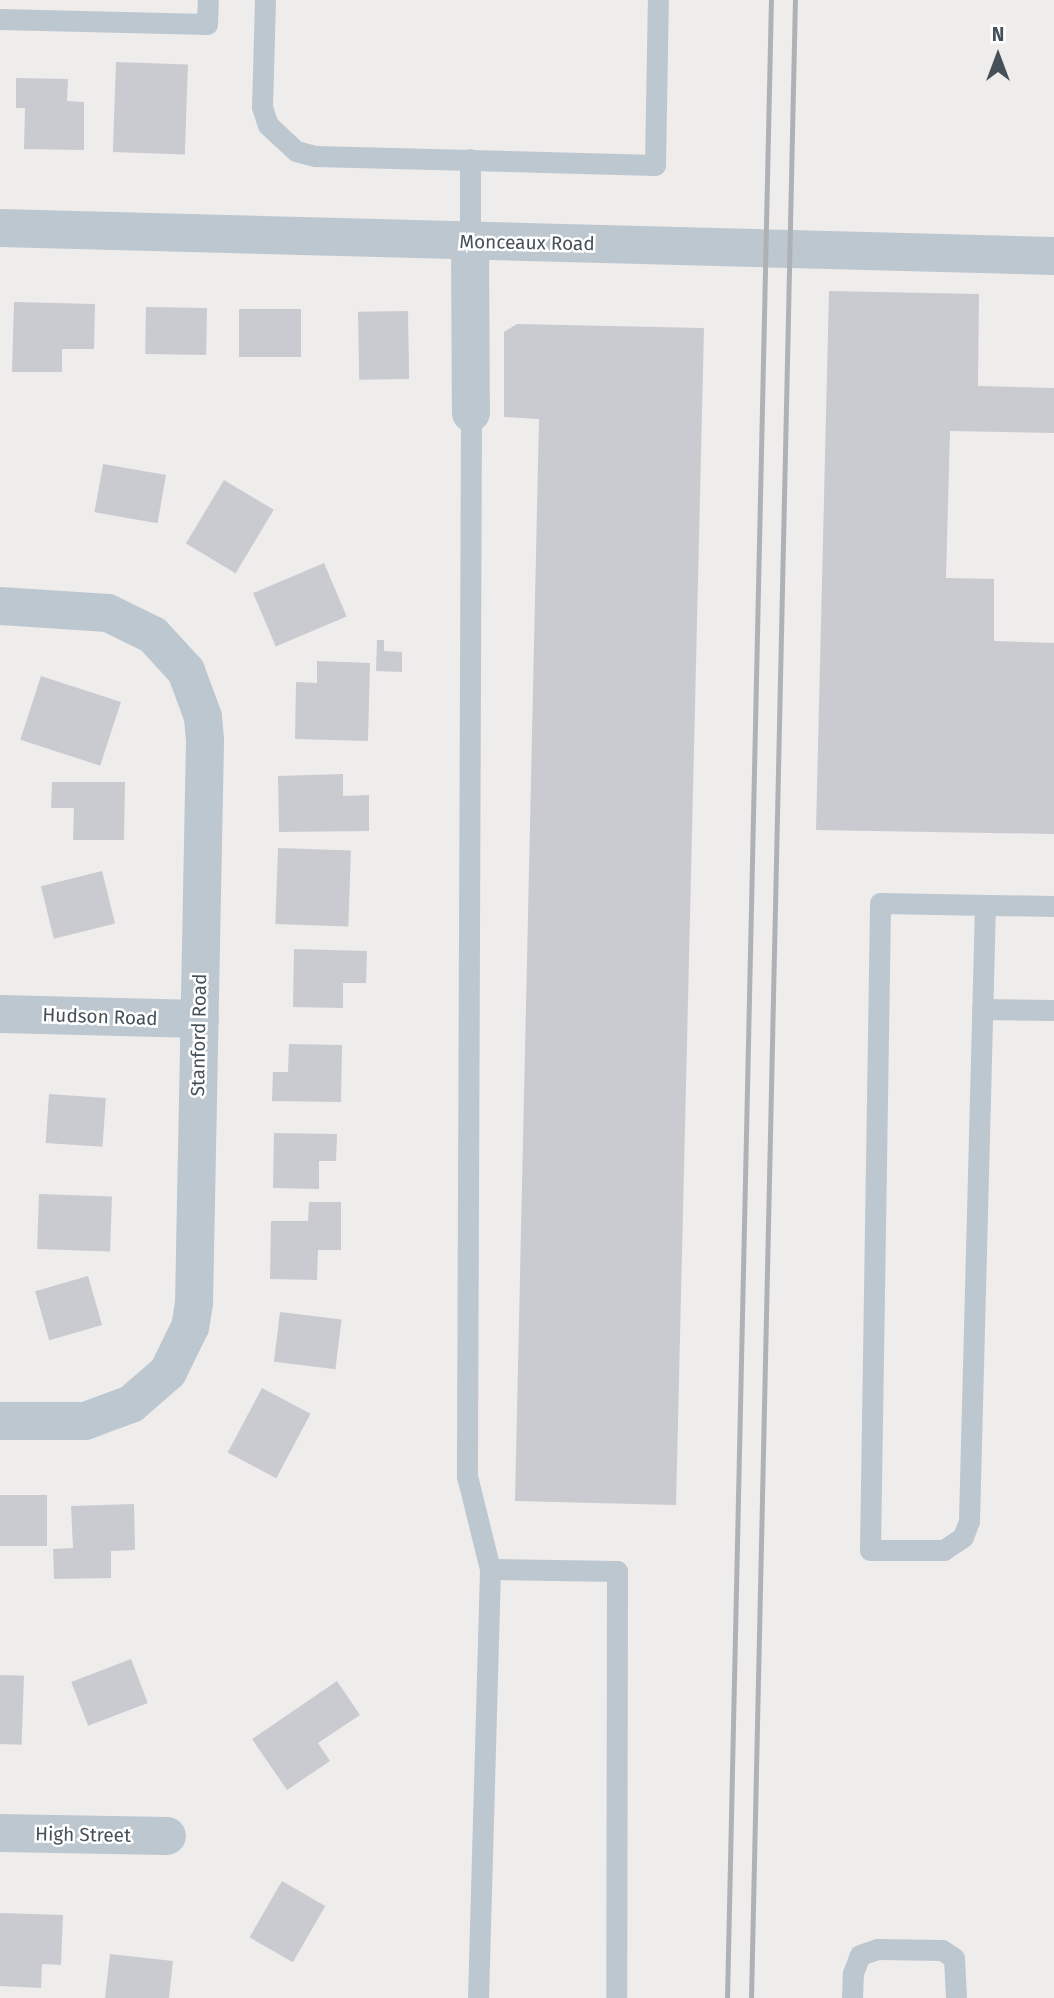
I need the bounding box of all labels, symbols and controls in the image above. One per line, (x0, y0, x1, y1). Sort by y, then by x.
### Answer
north arrow (963, 21, 1033, 91)
text: N (992, 23, 1004, 46)
street label: Monceaux Road (459, 230, 595, 256)
street label: Stanford Road (187, 973, 211, 1097)
street label: Hudson Road (42, 1004, 158, 1030)
street label: High Street (35, 1823, 131, 1847)

